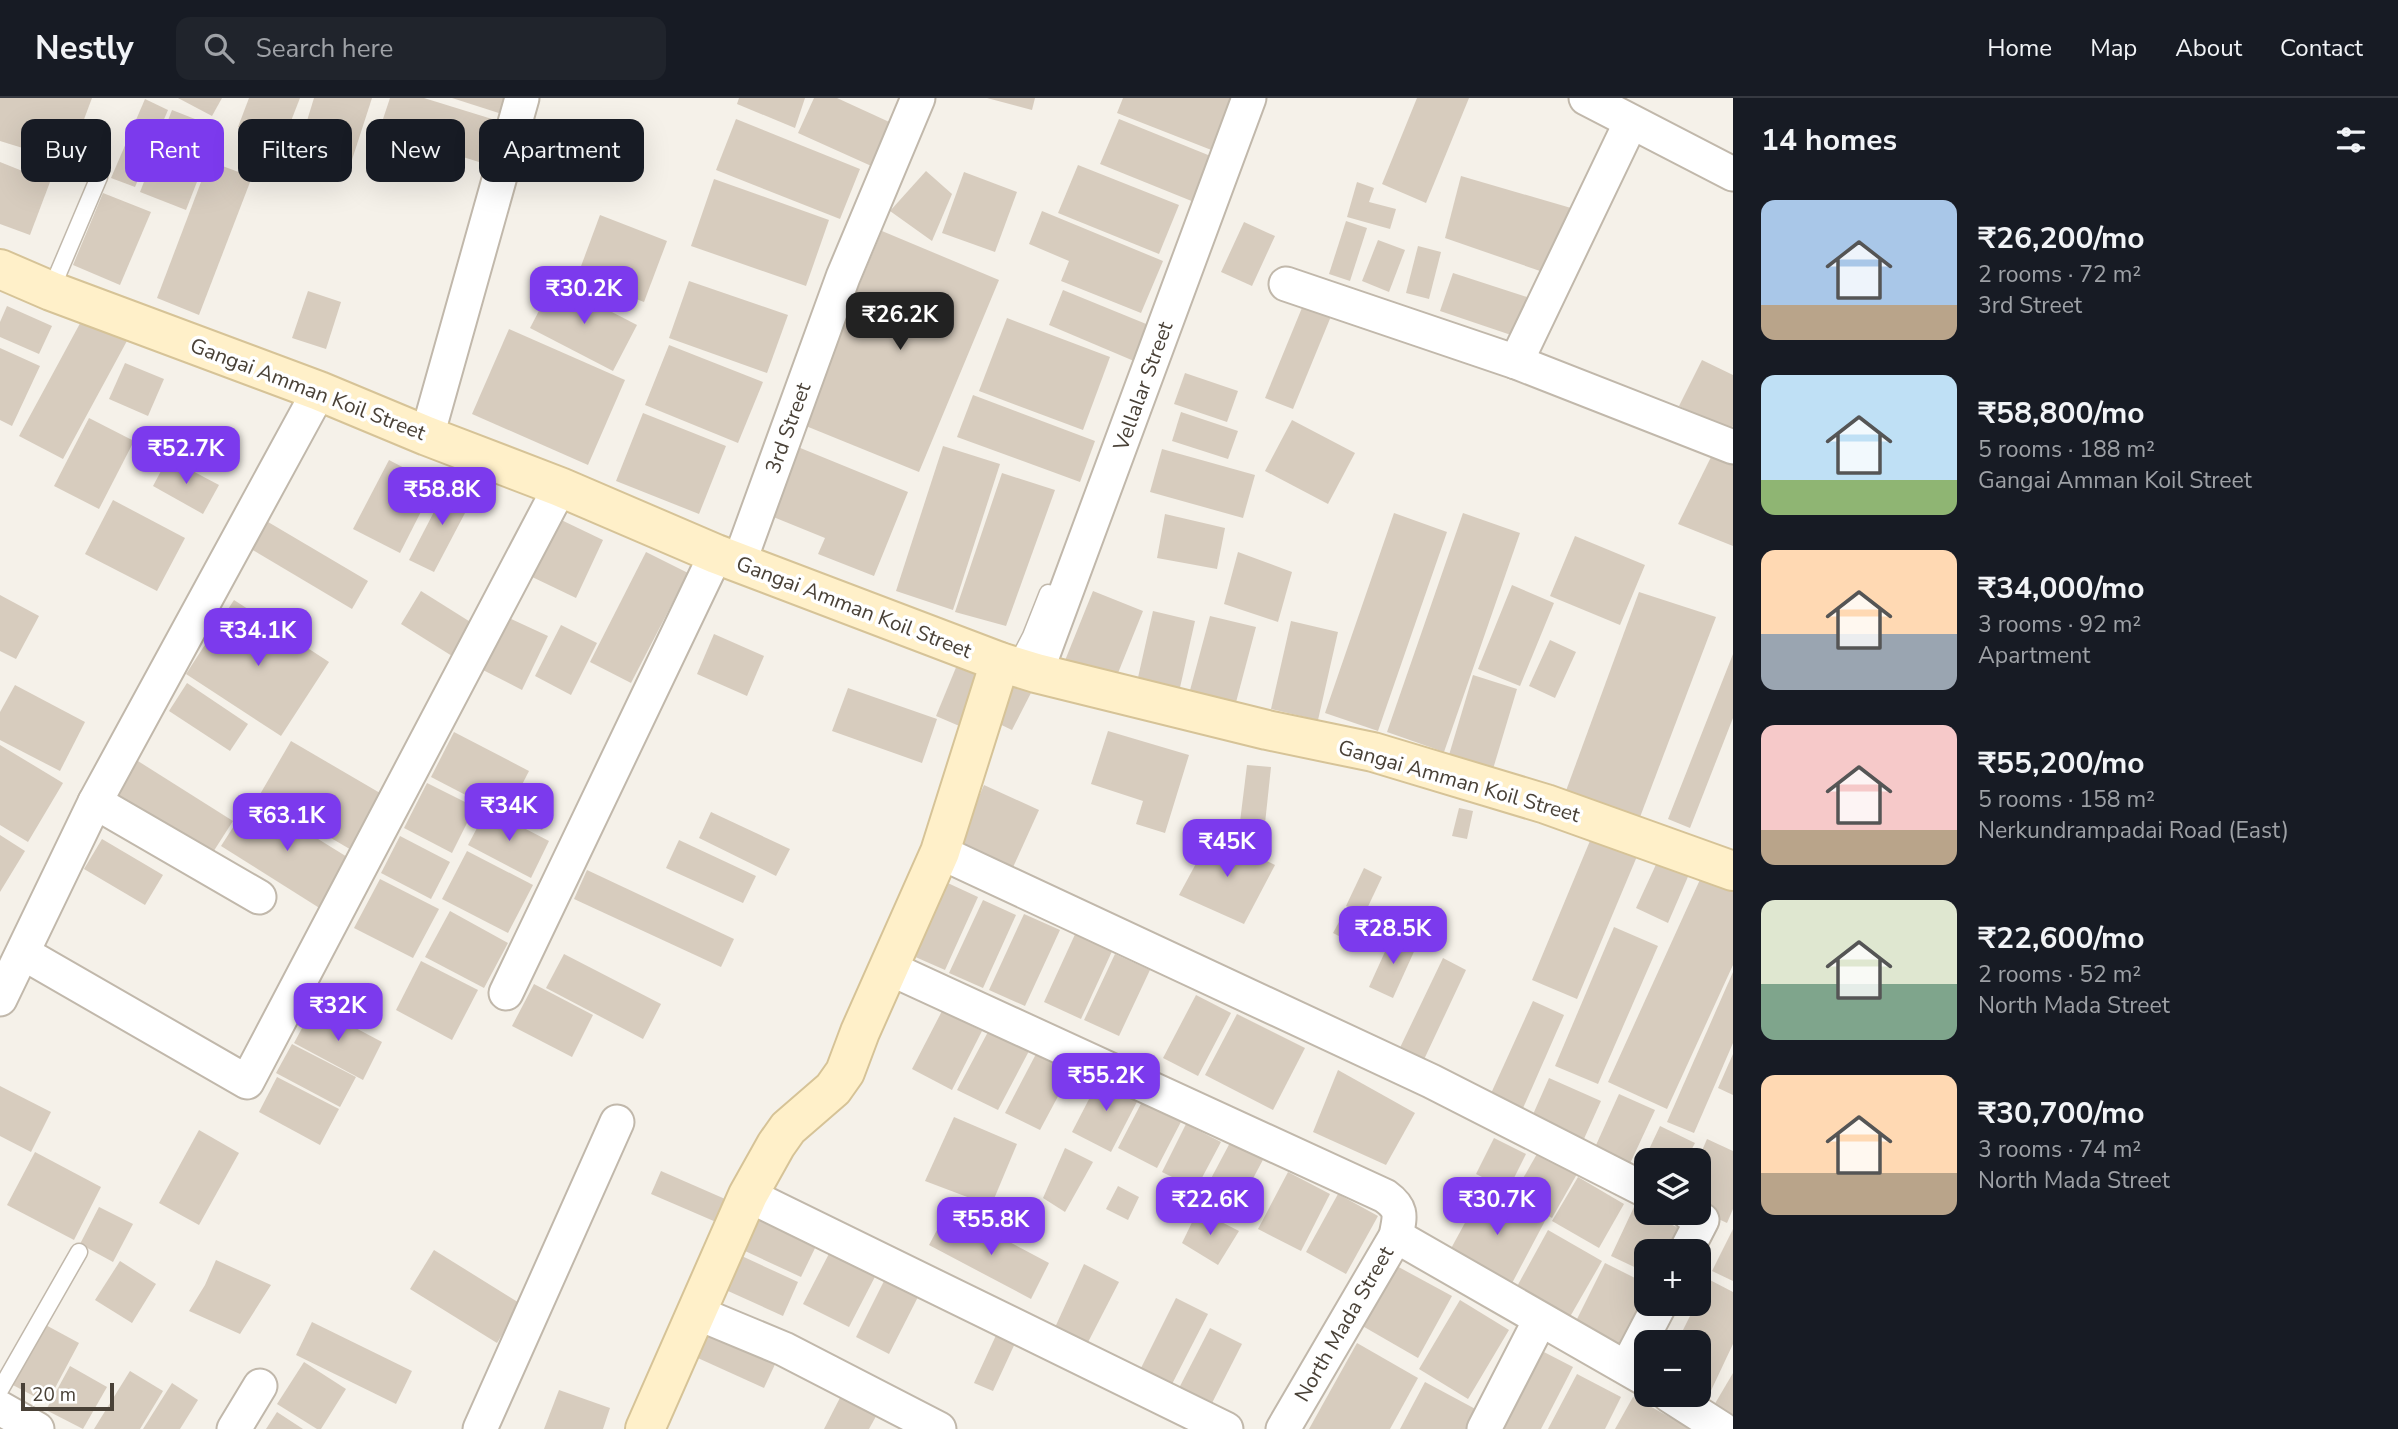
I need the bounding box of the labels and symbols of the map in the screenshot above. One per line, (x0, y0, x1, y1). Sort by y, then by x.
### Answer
pin: ₹30.2K (527, 266, 641, 326)
pin: ₹26.2K (843, 292, 957, 352)
street label: Vellalar Street (1106, 317, 1180, 455)
street label: Gangai Amman Koil Street (186, 331, 430, 447)
street label: 3rd Street (759, 378, 818, 477)
pin: ₹52.7K (129, 426, 243, 486)
pin: ₹58.8K (385, 468, 499, 527)
street label: Gangai Amman Koil Street (732, 549, 976, 665)
pin: ₹34.1K (201, 608, 315, 668)
street label: Gangai Amman Koil Street (1335, 733, 1584, 829)
pin: ₹34K (468, 784, 550, 843)
pin: ₹63.1K (230, 794, 344, 853)
pin: ₹45K (1186, 820, 1268, 879)
pin: ₹28.5K (1336, 906, 1450, 966)
pin: ₹32K (297, 984, 379, 1043)
pin: ₹55.2K (1049, 1054, 1163, 1113)
pin: ₹22.6K (1153, 1178, 1267, 1237)
pin: ₹30.7K (1440, 1178, 1554, 1237)
pin: ₹55.8K (934, 1198, 1048, 1257)
street label: North Mada Street (1288, 1241, 1400, 1407)
scale bar (21, 1380, 114, 1412)

